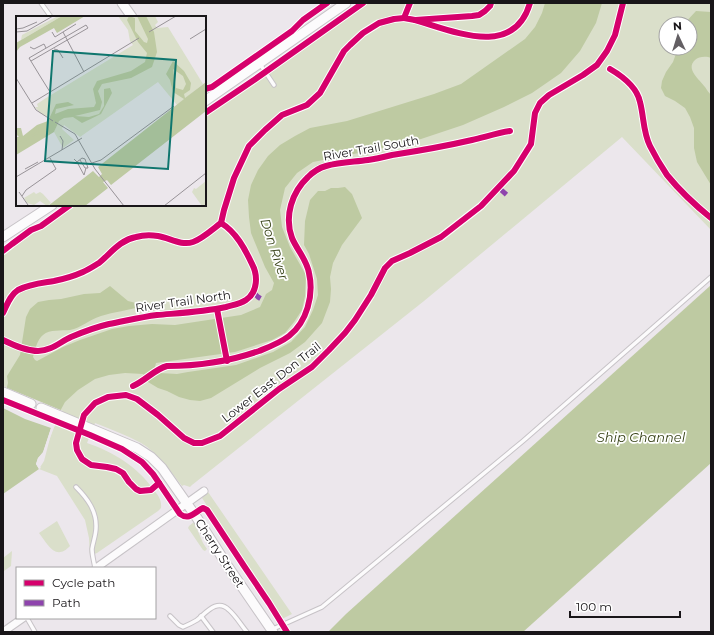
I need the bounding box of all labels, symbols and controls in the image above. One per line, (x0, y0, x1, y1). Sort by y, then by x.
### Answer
inset map (16, 16, 206, 206)
north arrow (658, 16, 698, 56)
text: N (672, 19, 682, 33)
street label: River Trail South (322, 132, 420, 164)
water label: Don River (258, 216, 293, 283)
street label: River Trail North (134, 287, 232, 315)
street label: Lower East Don Trail (218, 339, 324, 425)
water label: Ship Channel (597, 429, 686, 445)
street label: Cherry Street (192, 516, 248, 590)
legend (16, 567, 156, 619)
text: Cycle path (52, 575, 115, 590)
scale bar (570, 593, 680, 619)
text: Path (52, 595, 81, 610)
text: 100 m (576, 599, 612, 614)

